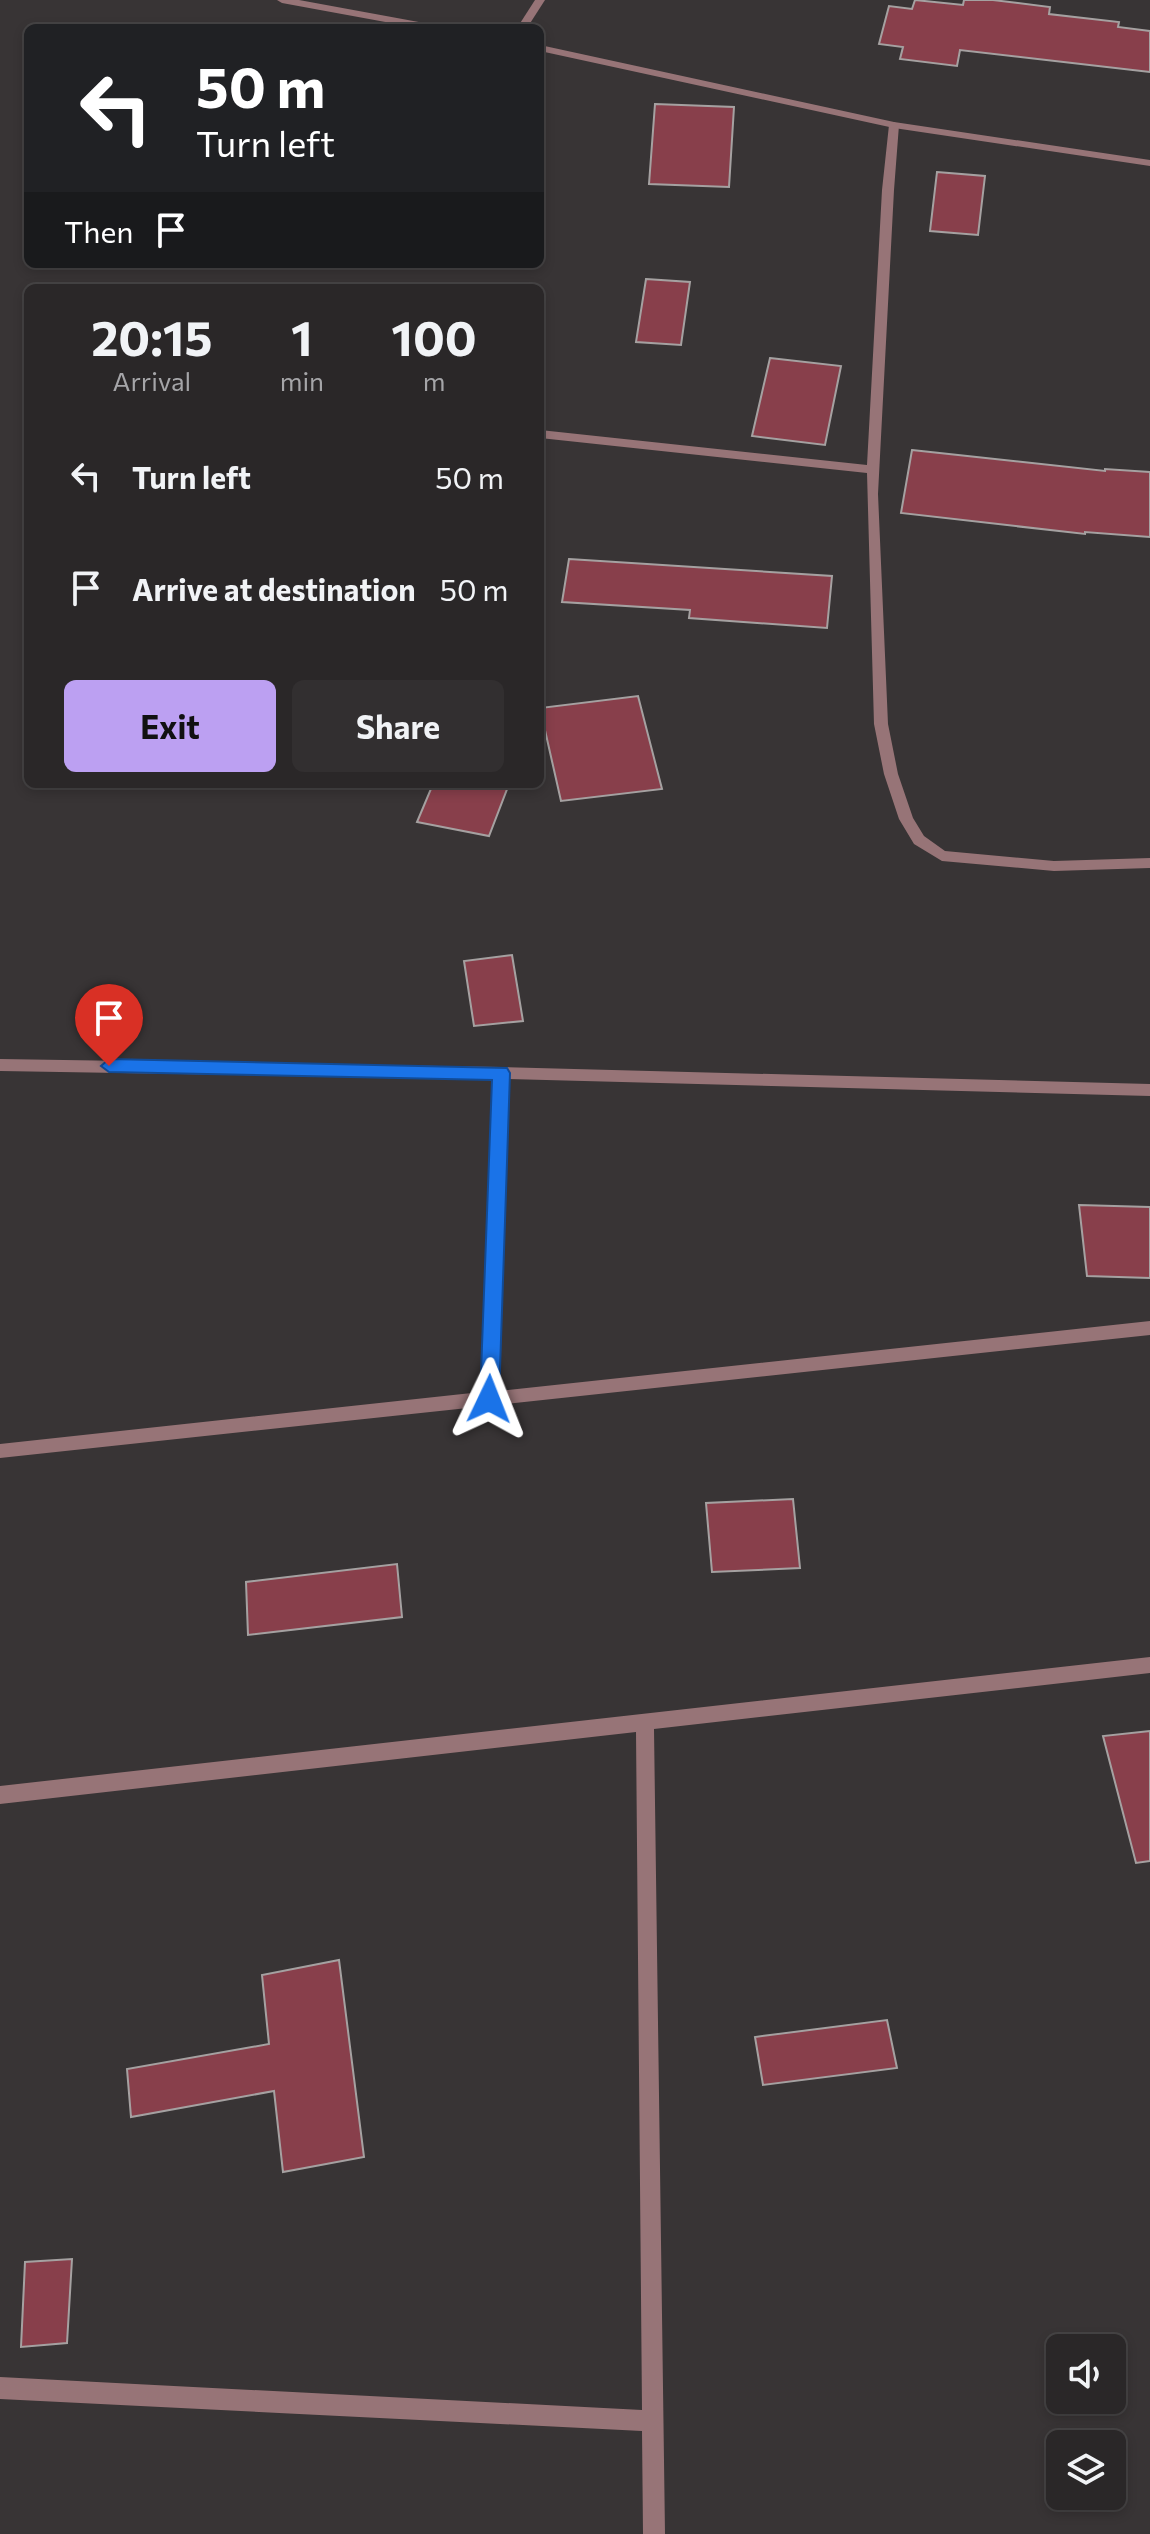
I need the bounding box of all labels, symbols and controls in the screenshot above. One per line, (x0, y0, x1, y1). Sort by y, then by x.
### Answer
text: 50 m (196, 51, 325, 120)
icon: left (64, 56, 168, 160)
text: Turn left (196, 120, 335, 164)
icon: arrive (149, 208, 193, 252)
text: Then (64, 212, 133, 249)
text: 20:15 (91, 307, 213, 366)
text: 1 (291, 307, 313, 366)
text: 100 (391, 307, 477, 366)
text: Arrival (113, 365, 191, 396)
text: min (280, 365, 324, 396)
text: m (423, 365, 445, 396)
icon: left (64, 454, 108, 498)
text: Turn left (132, 458, 251, 495)
text: 50 m (435, 458, 504, 495)
icon: arrive (64, 566, 108, 610)
text: Arrive at destination (132, 570, 416, 607)
text: 50 m (440, 570, 508, 607)
button: Exit (64, 680, 276, 772)
button: Share (292, 680, 504, 772)
pin (75, 984, 143, 1066)
icon: arrive (87, 996, 131, 1040)
position arrow (447, 1357, 531, 1441)
map controls (1046, 2334, 1126, 2510)
button: sound (1046, 2334, 1126, 2414)
button: layers (1046, 2430, 1126, 2510)

